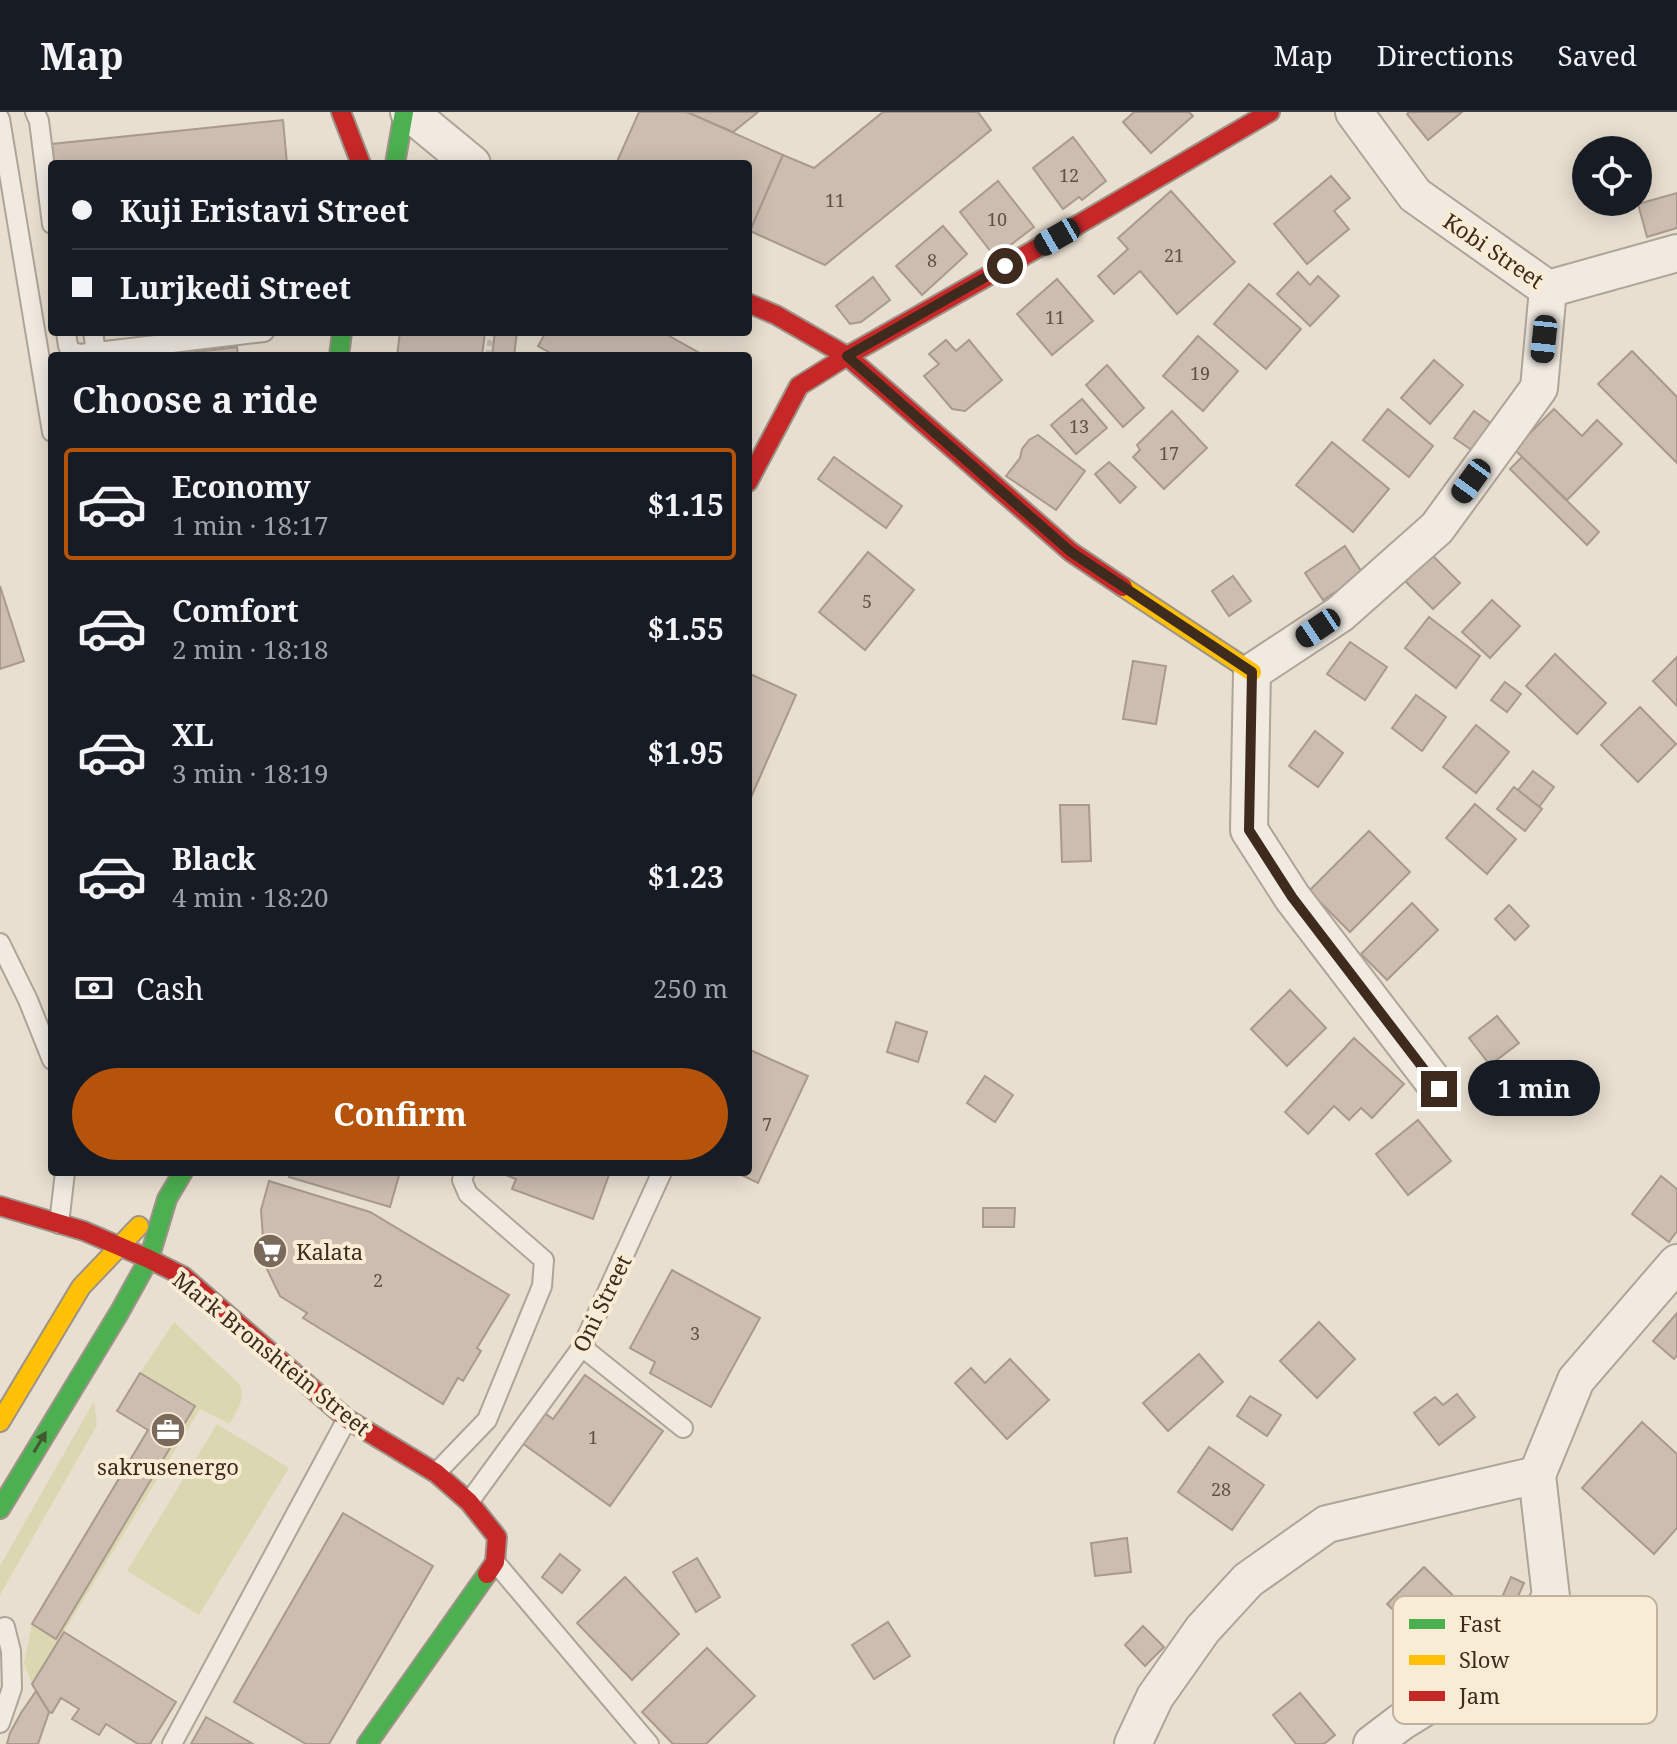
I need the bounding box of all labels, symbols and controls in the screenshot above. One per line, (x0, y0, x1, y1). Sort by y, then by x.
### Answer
text: Map (40, 29, 124, 81)
text: Map (1273, 36, 1333, 74)
text: Directions (1377, 36, 1514, 74)
text: Saved (1558, 36, 1637, 74)
map controls (1572, 136, 1652, 216)
button: locate (1572, 136, 1652, 216)
house number: 12 (1059, 163, 1079, 187)
house number: 11 (825, 188, 845, 212)
text: Kuji Eristavi Street (120, 190, 409, 231)
street label: Kobi Street (1438, 205, 1550, 295)
house number: 10 (987, 207, 1007, 231)
car (1030, 215, 1084, 259)
house number: 21 (1164, 243, 1184, 267)
house number: 8 (927, 248, 937, 272)
route start (987, 248, 1023, 284)
text: Lurjkedi Street (120, 267, 351, 308)
house number: 11 (1045, 305, 1065, 329)
car (1530, 314, 1558, 364)
house number: 19 (1190, 361, 1210, 385)
text: Choose a ride (72, 375, 318, 424)
house number: 13 (1069, 414, 1089, 438)
house number: 17 (1159, 441, 1179, 465)
car (1447, 455, 1495, 507)
text: Economy (172, 466, 311, 507)
icon: car (76, 468, 148, 540)
text: $1.15 (647, 484, 724, 525)
text: 1 min · 18:17 (172, 507, 329, 543)
house number: 5 (862, 589, 872, 613)
text: Comfort (172, 590, 299, 631)
icon: car (76, 592, 148, 664)
car (1291, 605, 1345, 651)
text: $1.55 (647, 608, 724, 649)
text: 2 min · 18:18 (172, 631, 329, 667)
text: XL (172, 714, 214, 755)
icon: car (76, 716, 148, 788)
text: $1.95 (647, 732, 724, 773)
text: 3 min · 18:19 (172, 755, 329, 791)
text: Black (172, 838, 256, 879)
icon: car (76, 840, 148, 912)
text: $1.23 (647, 856, 724, 897)
text: 4 min · 18:20 (172, 879, 329, 915)
icon: cash (72, 966, 116, 1010)
text: Cash (136, 968, 204, 1009)
text: 250 m (653, 970, 728, 1006)
callout: 1 min (1467, 1061, 1599, 1117)
button: Confirm (72, 1068, 728, 1160)
text: 1 min (1497, 1070, 1571, 1106)
route end (1421, 1071, 1457, 1107)
house number: 7 (762, 1112, 772, 1136)
supermarket icon: Kalata (251, 1232, 289, 1270)
place label: Kalata (296, 1236, 363, 1266)
street label: Oni Street (565, 1249, 638, 1357)
street label: Mark Bronshtein Street (167, 1264, 377, 1442)
house number: 2 (373, 1268, 383, 1292)
house number: 3 (690, 1321, 700, 1345)
office icon: sakrusenergo (149, 1411, 187, 1449)
house number: 1 (588, 1425, 598, 1449)
one-way arrow (33, 1431, 47, 1453)
place label: sakrusenergo (97, 1451, 239, 1481)
house number: 28 (1211, 1477, 1231, 1501)
legend (1393, 1596, 1657, 1724)
text: Fast (1459, 1608, 1501, 1638)
text: Slow (1459, 1644, 1509, 1674)
text: Jam (1458, 1680, 1500, 1710)

